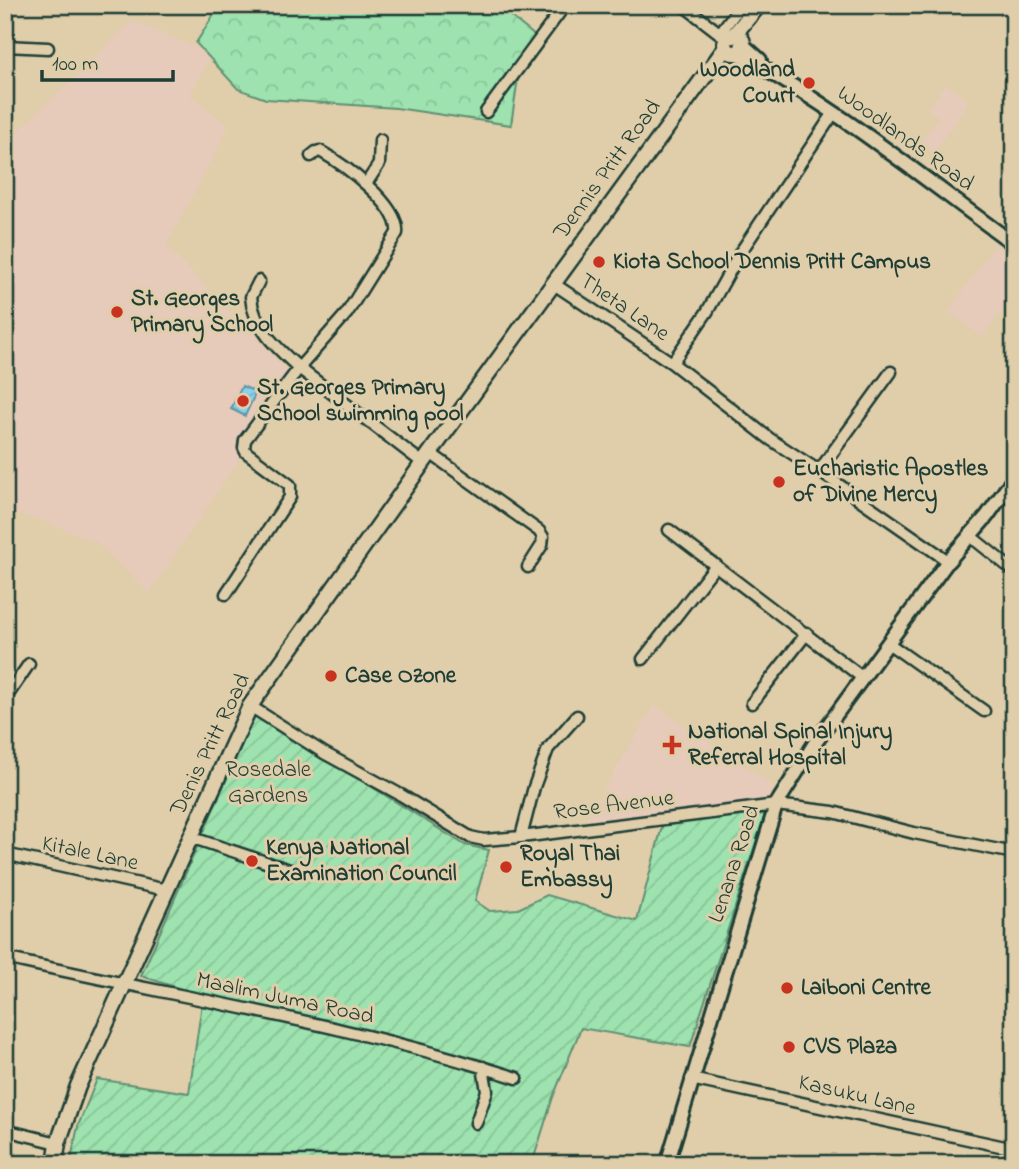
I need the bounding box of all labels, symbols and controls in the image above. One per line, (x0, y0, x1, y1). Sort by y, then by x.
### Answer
scale bar (42, 38, 173, 82)
text: 100 m (52, 50, 98, 80)
place label: Woodland Court (700, 54, 795, 113)
marker: Woodland Court (801, 75, 817, 91)
street label: Woodlands Road (829, 78, 981, 200)
street label: Dennis Pritt Road (545, 93, 670, 248)
place label: Kiota School Dennis Pritt Campus (613, 246, 931, 279)
marker: Kiota School Dennis Pritt Campus (591, 254, 607, 270)
street label: Theta Lane (572, 266, 676, 351)
place label: St. Georges Primary School (131, 283, 273, 344)
marker: St. Georges Primary School (109, 304, 125, 320)
place label: St. Georges Primary School swimming pool (257, 372, 464, 433)
marker: St. Georges Primary School swimming pool (235, 393, 251, 409)
place label: Eucharistic Apostles of Divine Mercy (793, 453, 989, 514)
marker: Eucharistic Apostles of Divine Mercy (771, 474, 787, 490)
place label: Case Ozone (345, 660, 457, 693)
street label: Denis Pritt Road (162, 668, 260, 823)
marker: Case Ozone (323, 668, 339, 684)
place label: National Spinal Injury Referral Hospital (688, 716, 892, 775)
marker: National Spinal Injury Referral Hospital (662, 735, 682, 755)
park label: Rosedale Gardens (225, 754, 312, 813)
street label: Rose Avenue (552, 782, 677, 830)
street label: Lenana Road (700, 801, 770, 927)
street label: Kitale Lane (39, 828, 142, 880)
place label: Kenya National Examination Council (266, 832, 457, 891)
place label: Royal Thai Embassy (520, 838, 620, 899)
marker: Kenya National Examination Council (244, 853, 260, 869)
marker: Royal Thai Embassy (498, 859, 514, 875)
street label: Maalim Juma Road (193, 964, 377, 1034)
place label: Laiboni Centre (801, 972, 932, 1005)
marker: Laiboni Centre (779, 980, 795, 996)
place label: CVS Plaza (803, 1031, 897, 1064)
marker: CVS Plaza (781, 1039, 797, 1055)
street label: Kasuku Lane (795, 1066, 920, 1126)

